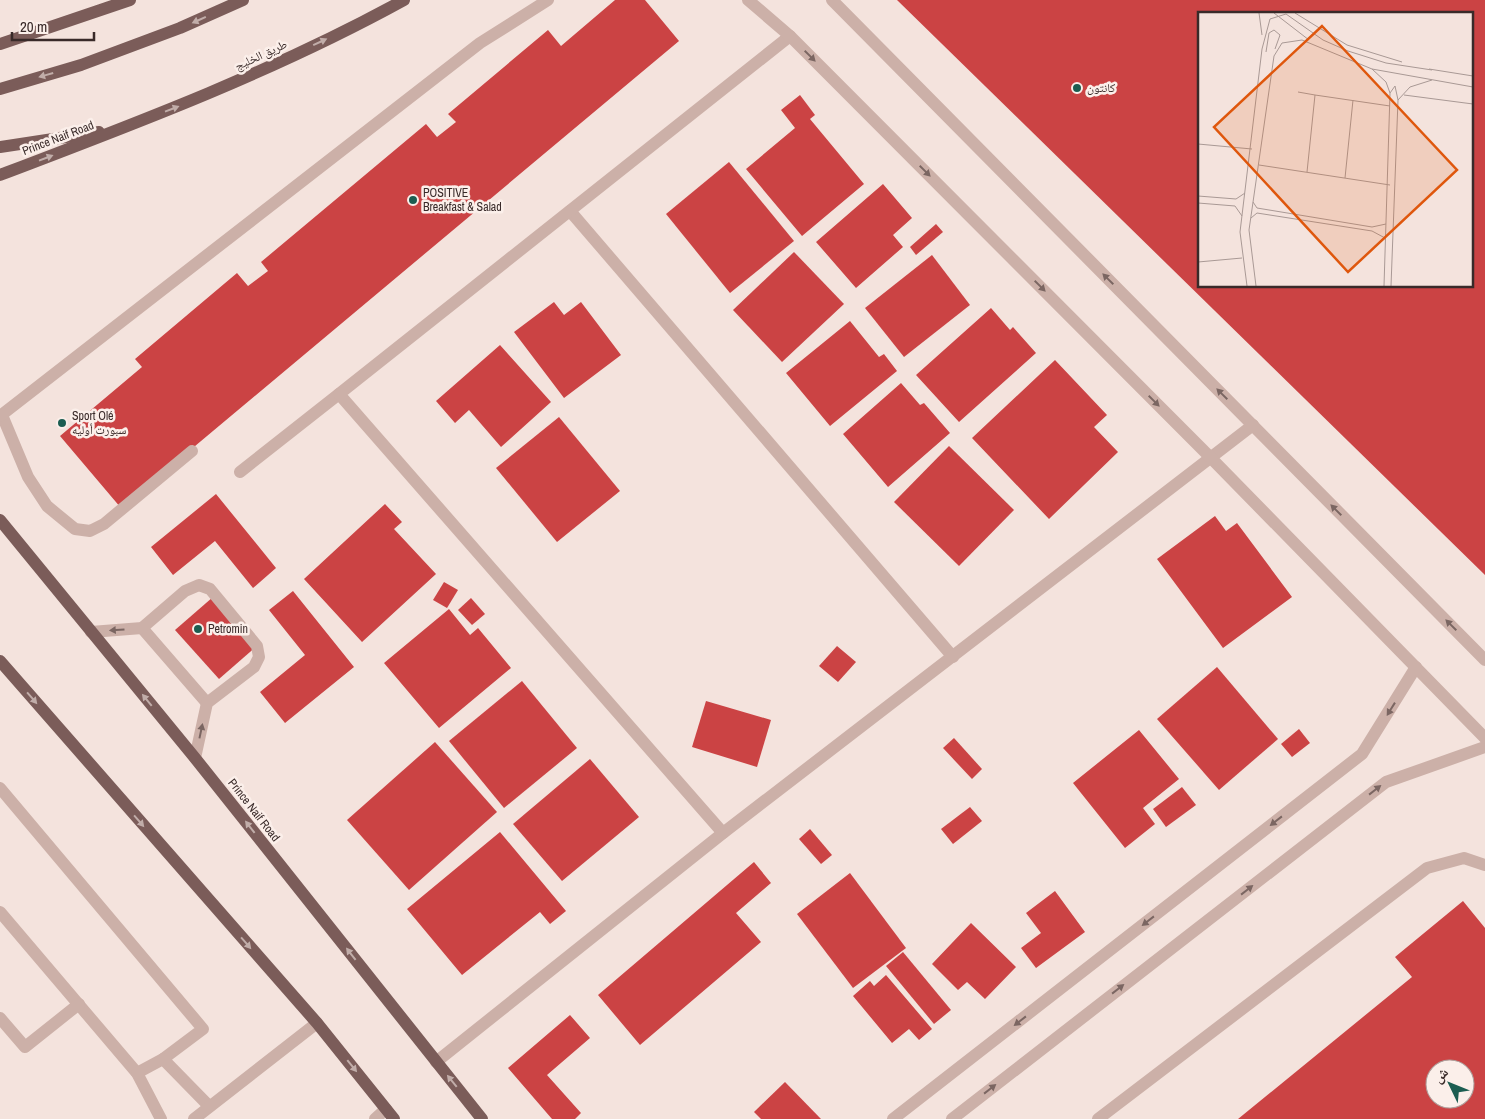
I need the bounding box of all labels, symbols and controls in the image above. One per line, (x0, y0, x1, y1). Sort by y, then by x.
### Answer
scale bar (12, 10, 95, 42)
inset map (1198, 12, 1472, 288)
text: 20 m (20, 16, 47, 37)
one-way arrow (192, 16, 206, 24)
street label: طريق الخليج (232, 36, 290, 74)
one-way arrow (313, 38, 327, 46)
one-way arrow (804, 50, 816, 62)
one-way arrow (39, 72, 54, 80)
place label: كانتون (1087, 80, 1115, 96)
marker: كانتون (1071, 82, 1083, 94)
one-way arrow (165, 105, 179, 113)
street label: Prince Naif Road (20, 117, 96, 159)
one-way arrow (38, 154, 53, 161)
one-way arrow (919, 165, 931, 177)
place label: POSITIVE Breakfast & Salad (423, 185, 502, 215)
marker: POSITIVE Breakfast & Salad (407, 194, 419, 206)
one-way arrow (1102, 273, 1114, 285)
one-way arrow (1033, 280, 1045, 292)
one-way arrow (1216, 388, 1228, 400)
one-way arrow (1148, 395, 1160, 407)
place label: Sport Olé سبورت أوليه (72, 408, 127, 438)
marker: Sport Olé سبورت أوليه (56, 417, 68, 429)
one-way arrow (1331, 504, 1343, 516)
one-way arrow (1445, 619, 1457, 631)
place label: Petromin (208, 621, 248, 637)
marker: Petromin (192, 623, 204, 635)
one-way arrow (108, 627, 124, 635)
one-way arrow (26, 692, 38, 704)
one-way arrow (142, 694, 153, 707)
one-way arrow (1386, 702, 1395, 715)
one-way arrow (197, 723, 205, 738)
street label: Prince Naif Road (224, 775, 284, 845)
one-way arrow (1368, 785, 1381, 796)
one-way arrow (133, 814, 145, 826)
one-way arrow (1270, 816, 1283, 827)
one-way arrow (244, 821, 255, 834)
one-way arrow (1240, 885, 1254, 895)
one-way arrow (1142, 915, 1155, 926)
one-way arrow (240, 936, 252, 948)
one-way arrow (345, 948, 356, 961)
one-way arrow (1112, 984, 1125, 995)
one-way arrow (1014, 1015, 1027, 1026)
one-way arrow (346, 1059, 357, 1072)
north arrow (1425, 1059, 1475, 1109)
text: ش (1429, 1063, 1452, 1087)
one-way arrow (447, 1074, 457, 1088)
one-way arrow (983, 1084, 997, 1094)

